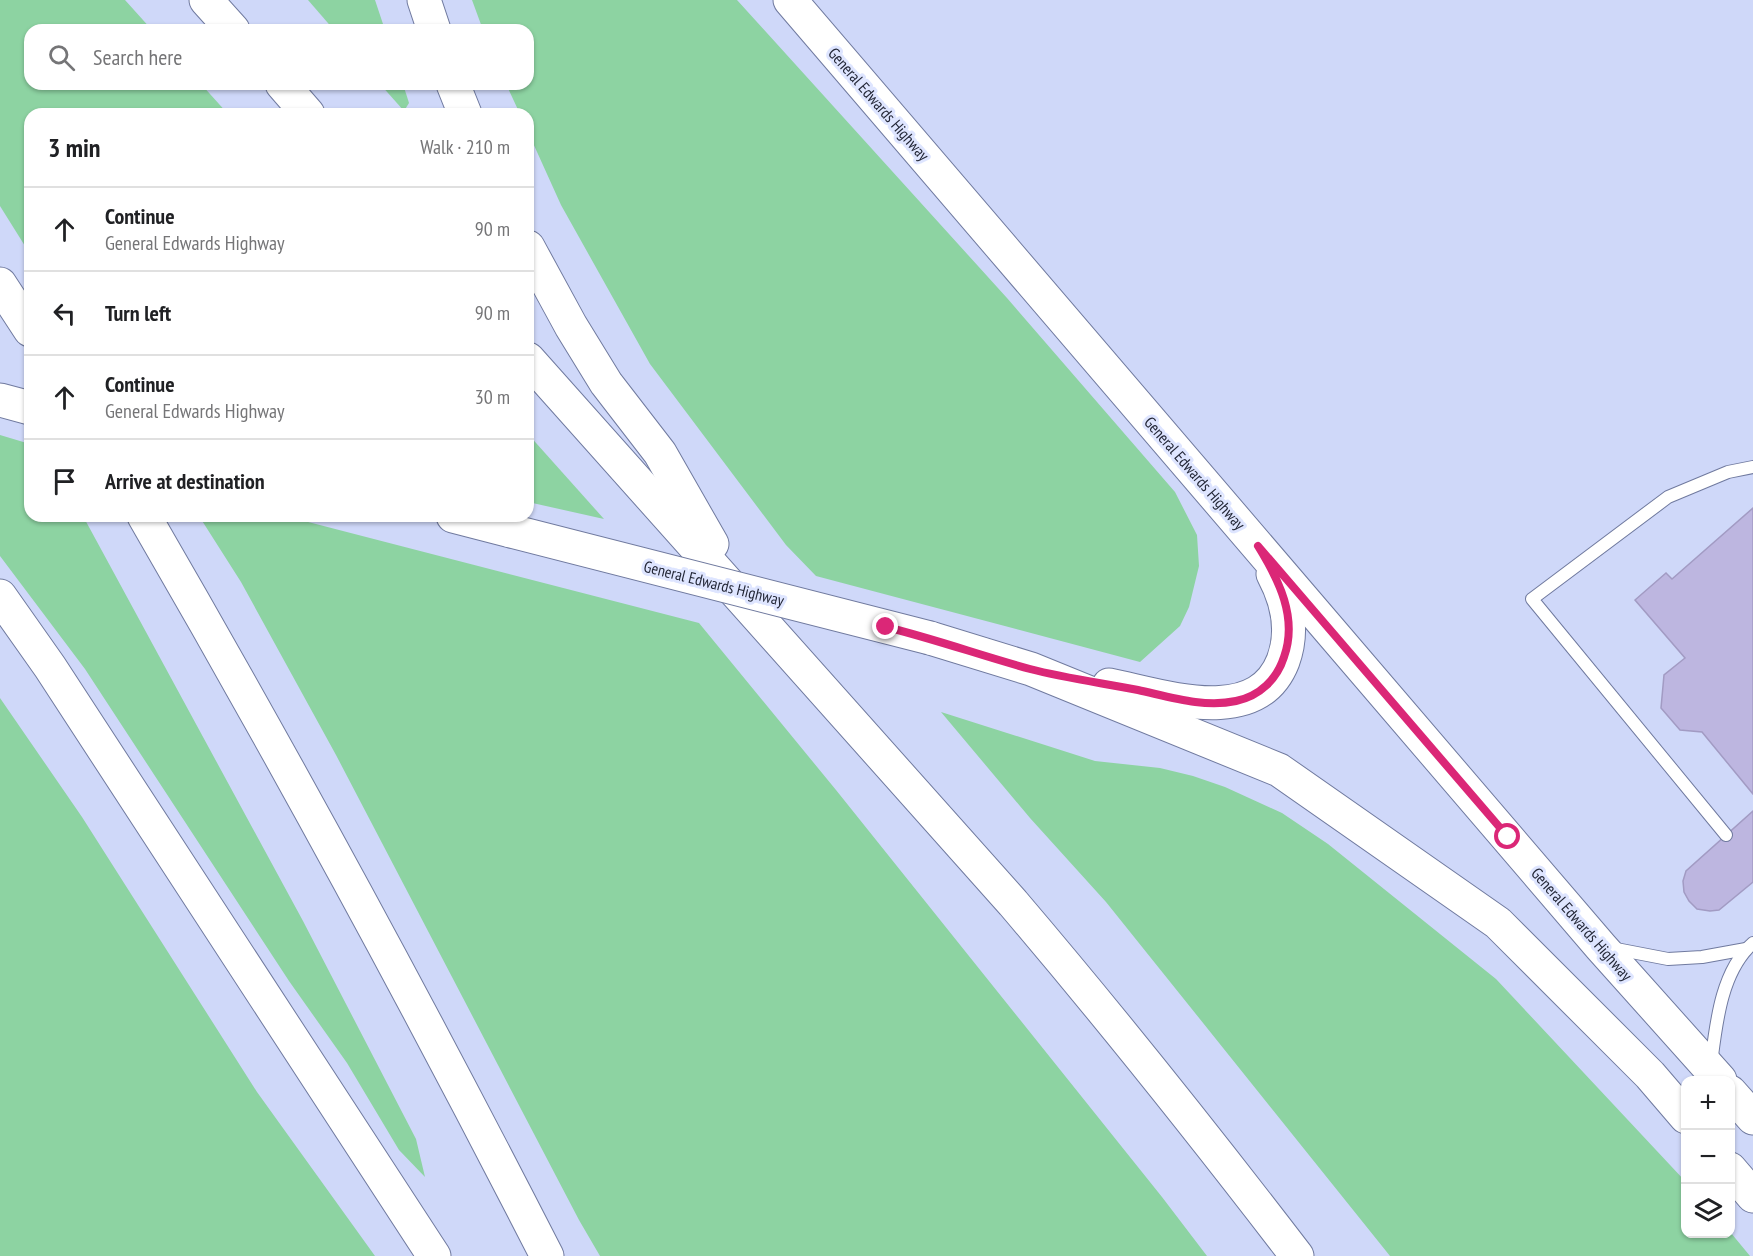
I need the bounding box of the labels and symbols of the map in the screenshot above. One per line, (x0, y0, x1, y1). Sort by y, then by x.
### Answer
street label: General Edwards Highway (824, 43, 934, 165)
street label: General Edwards Highway (1140, 412, 1250, 534)
street label: General Edwards Highway (642, 556, 786, 610)
route end (872, 613, 898, 639)
route start (1494, 823, 1520, 849)
street label: General Edwards Highway (1527, 863, 1637, 985)

